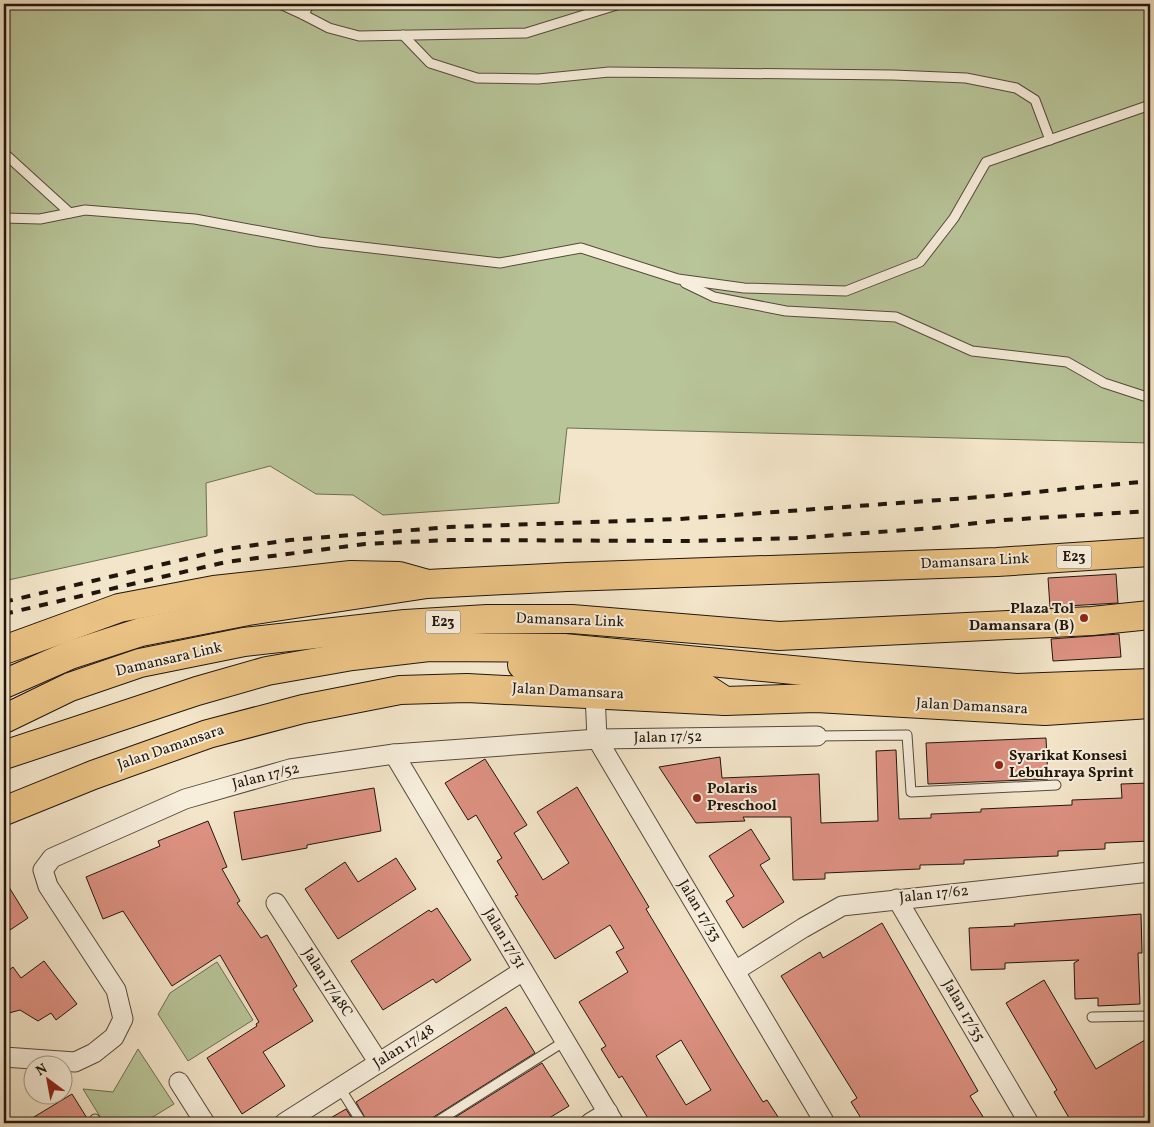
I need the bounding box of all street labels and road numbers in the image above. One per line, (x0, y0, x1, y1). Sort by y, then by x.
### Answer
road number: E23 (1056, 546, 1092, 568)
street label: Damansara Link (920, 549, 1030, 575)
street label: Damansara Link (515, 609, 625, 633)
road number: E23 (426, 610, 460, 634)
street label: Damansara Link (114, 638, 224, 682)
street label: Jalan Damansara (511, 679, 625, 705)
street label: Jalan Damansara (915, 694, 1029, 720)
street label: Jalan Damansara (115, 720, 227, 776)
street label: Jalan 17/52 (633, 727, 703, 749)
street label: Jalan 17/52 (230, 759, 302, 795)
street label: Jalan 17/33 (672, 876, 726, 946)
street label: Jalan 17/62 (898, 881, 970, 909)
street label: Jalan 17/31 (478, 905, 530, 973)
street label: Jalan 17/48C (297, 944, 357, 1022)
street label: Jalan 17/35 (937, 976, 989, 1046)
street label: Jalan 17/48 (369, 1020, 439, 1074)

